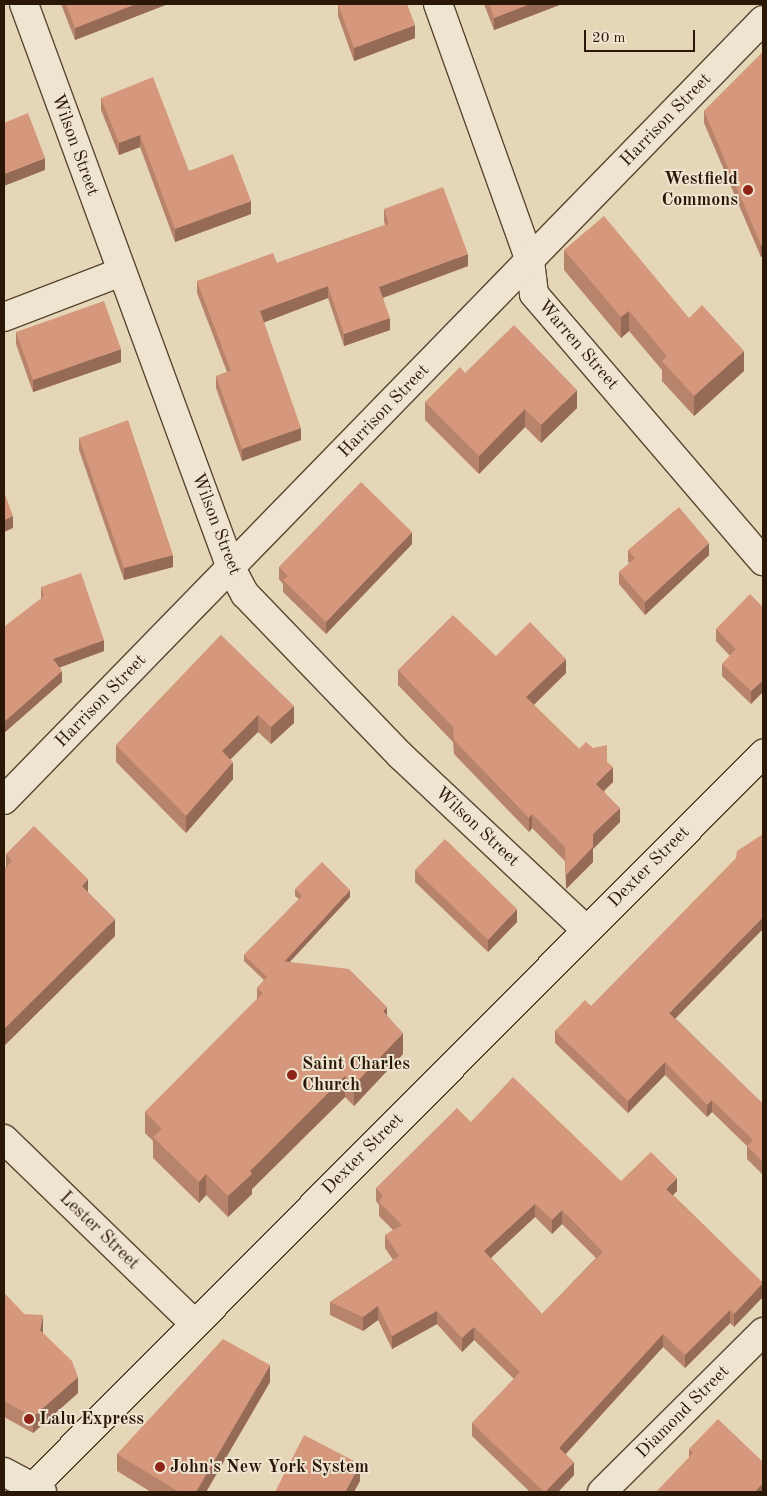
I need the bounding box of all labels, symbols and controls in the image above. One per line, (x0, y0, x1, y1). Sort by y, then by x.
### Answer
scale bar (587, 20, 698, 52)
text: 20 m (592, 31, 626, 46)
street label: Harrison Street (616, 69, 716, 171)
street label: Wilson Street (46, 91, 104, 199)
place label: Westfield Commons (661, 169, 738, 212)
marker: Westfield Commons (742, 184, 754, 196)
street label: Warren Street (533, 296, 623, 394)
street label: Harrison Street (334, 360, 434, 462)
street label: Wilson Street (187, 470, 245, 578)
street label: Harrison Street (51, 650, 151, 752)
street label: Wilson Street (430, 782, 524, 872)
street label: Dexter Street (604, 822, 694, 912)
place label: Saint Charles Church (302, 1054, 410, 1096)
marker: Saint Charles Church (286, 1069, 298, 1081)
street label: Dexter Street (318, 1109, 408, 1199)
street label: Lester Street (55, 1188, 143, 1274)
street label: Diamond Street (632, 1361, 734, 1463)
place label: Lalu Express (39, 1408, 144, 1430)
marker: Lalu Express (23, 1413, 35, 1425)
place label: John's New York System (170, 1456, 369, 1478)
marker: John's New York System (154, 1461, 166, 1473)

